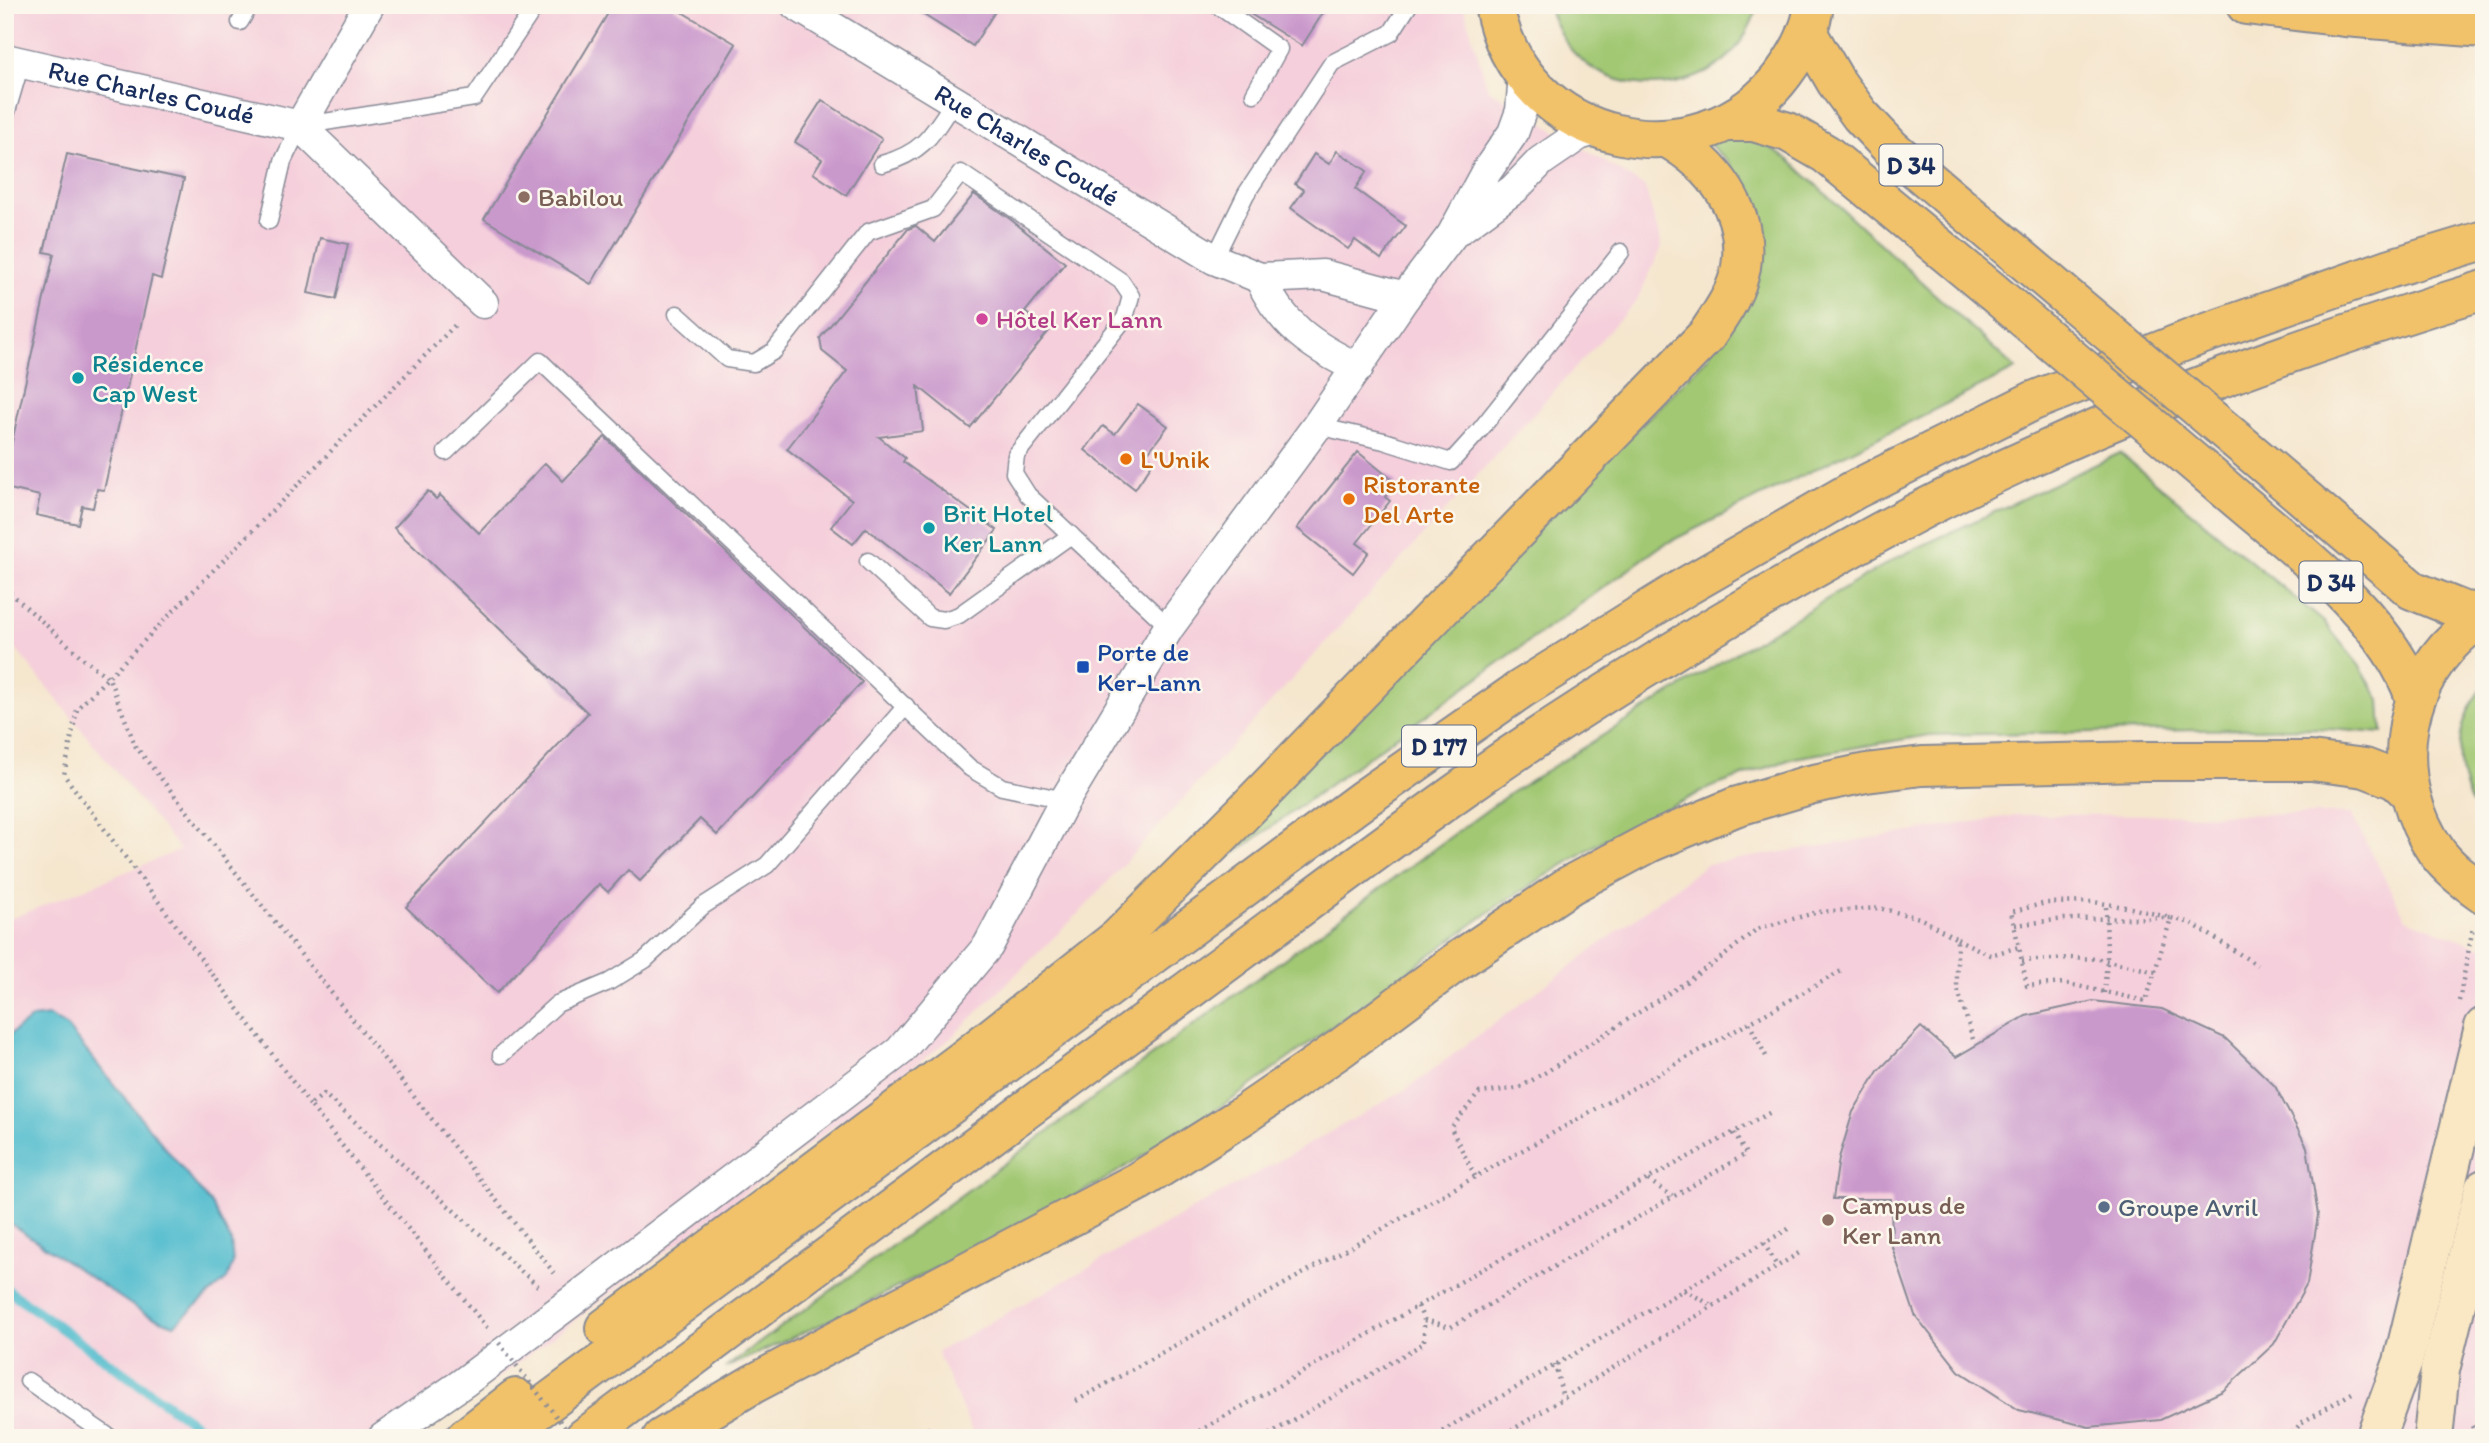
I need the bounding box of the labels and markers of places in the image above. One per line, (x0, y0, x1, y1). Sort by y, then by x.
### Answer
place label: Babilou (538, 181, 623, 213)
marker: Babilou (516, 189, 532, 205)
place label: Hôtel Ker Lann (996, 303, 1163, 335)
marker: Hôtel Ker Lann (974, 311, 990, 327)
place label: Résidence Cap West (92, 347, 204, 409)
marker: Résidence Cap West (70, 370, 86, 386)
place label: L'Unik (1140, 443, 1210, 475)
marker: L'Unik (1118, 451, 1134, 467)
place label: Ristorante Del Arte (1363, 468, 1481, 530)
marker: Ristorante Del Arte (1341, 491, 1357, 507)
place label: Brit Hotel Ker Lann (943, 497, 1053, 559)
marker: Brit Hotel Ker Lann (921, 520, 937, 536)
place label: Porte de Ker-Lann (1097, 636, 1201, 698)
marker: Porte de Ker-Lann (1075, 659, 1091, 675)
place label: Campus de Ker Lann (1842, 1189, 1966, 1251)
place label: Groupe Avril (2118, 1191, 2258, 1223)
marker: Groupe Avril (2096, 1199, 2112, 1215)
marker: Campus de Ker Lann (1820, 1212, 1836, 1228)

